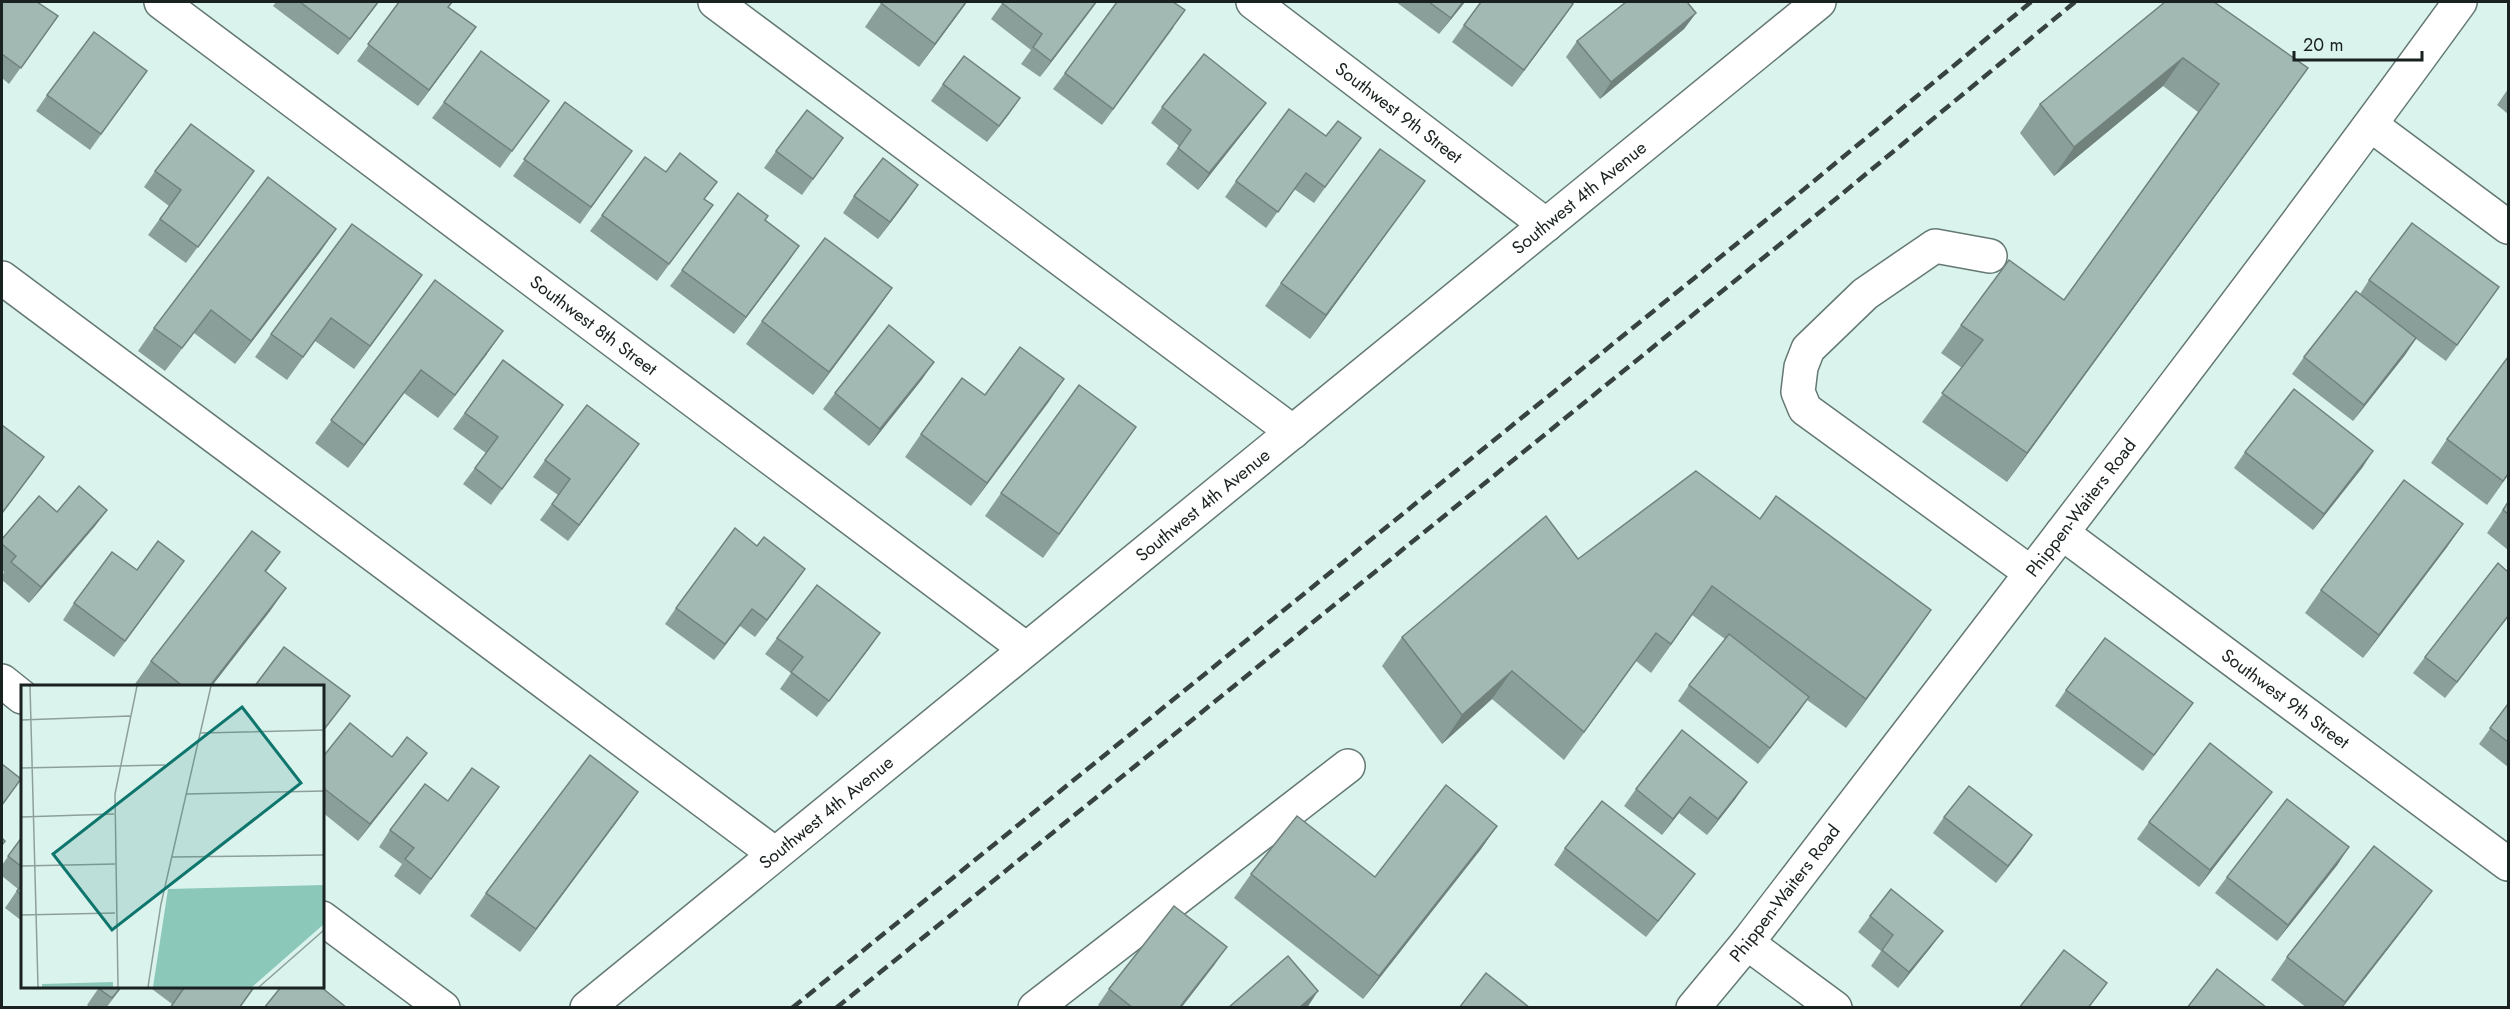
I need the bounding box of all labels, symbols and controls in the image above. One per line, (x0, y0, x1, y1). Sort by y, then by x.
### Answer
scale bar (2294, 24, 2422, 62)
text: 20 m (2303, 32, 2343, 58)
street label: Southwest 9th Street (1330, 56, 1468, 170)
street label: Southwest 4th Avenue (1506, 135, 1652, 261)
street label: Southwest 8th Street (524, 269, 663, 382)
street label: Phippen-Waiters Road (2020, 433, 2142, 583)
street label: Southwest 4th Avenue (1130, 442, 1276, 568)
street label: Southwest 9th Street (2216, 642, 2355, 755)
inset map (21, 685, 324, 988)
street label: Southwest 4th Avenue (753, 750, 899, 875)
street label: Phippen-Waiters Road (1723, 819, 1846, 968)

